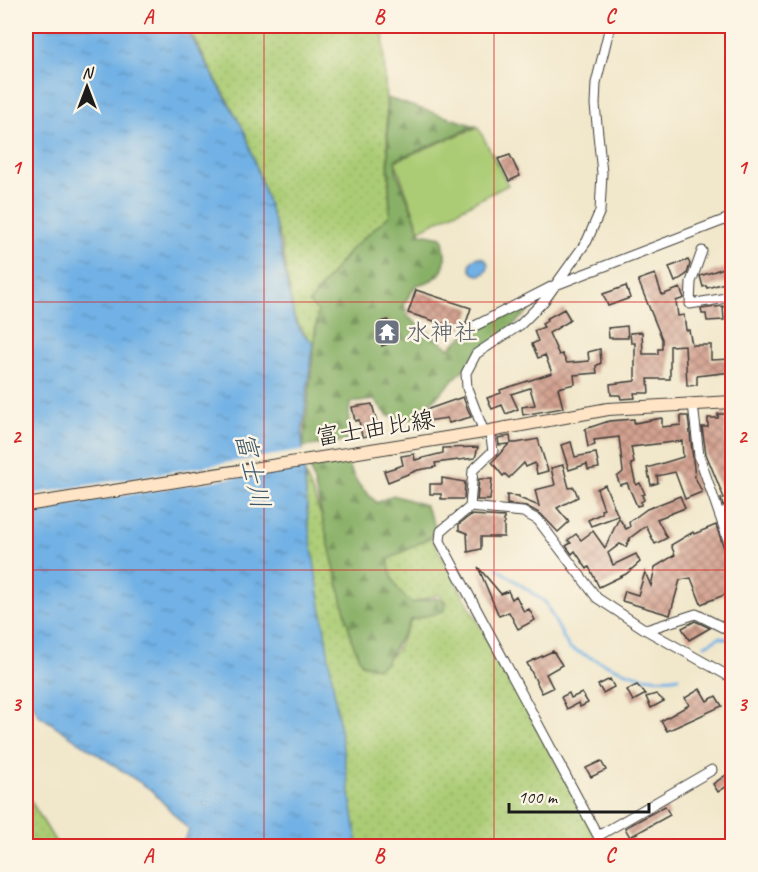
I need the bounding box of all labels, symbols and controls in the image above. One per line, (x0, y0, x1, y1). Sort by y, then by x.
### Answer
text: A (143, 4, 155, 29)
text: B (374, 4, 386, 29)
text: C (605, 4, 617, 29)
north arrow (57, 57, 117, 117)
text: N (82, 63, 95, 83)
text: 1 (12, 155, 23, 180)
text: 1 (738, 155, 749, 180)
temple icon: 水神社 (372, 317, 402, 347)
place label: 水神社 (406, 317, 478, 347)
street label: 富士由比線 (313, 404, 437, 452)
text: 2 (12, 424, 23, 449)
text: 2 (738, 424, 749, 449)
water label: 富士川 (228, 428, 277, 512)
text: 3 (12, 692, 23, 717)
text: 3 (738, 692, 749, 717)
scale bar (509, 776, 648, 814)
text: 100 m (518, 786, 559, 808)
text: A (143, 843, 155, 868)
text: B (374, 843, 386, 868)
text: C (605, 843, 617, 868)

